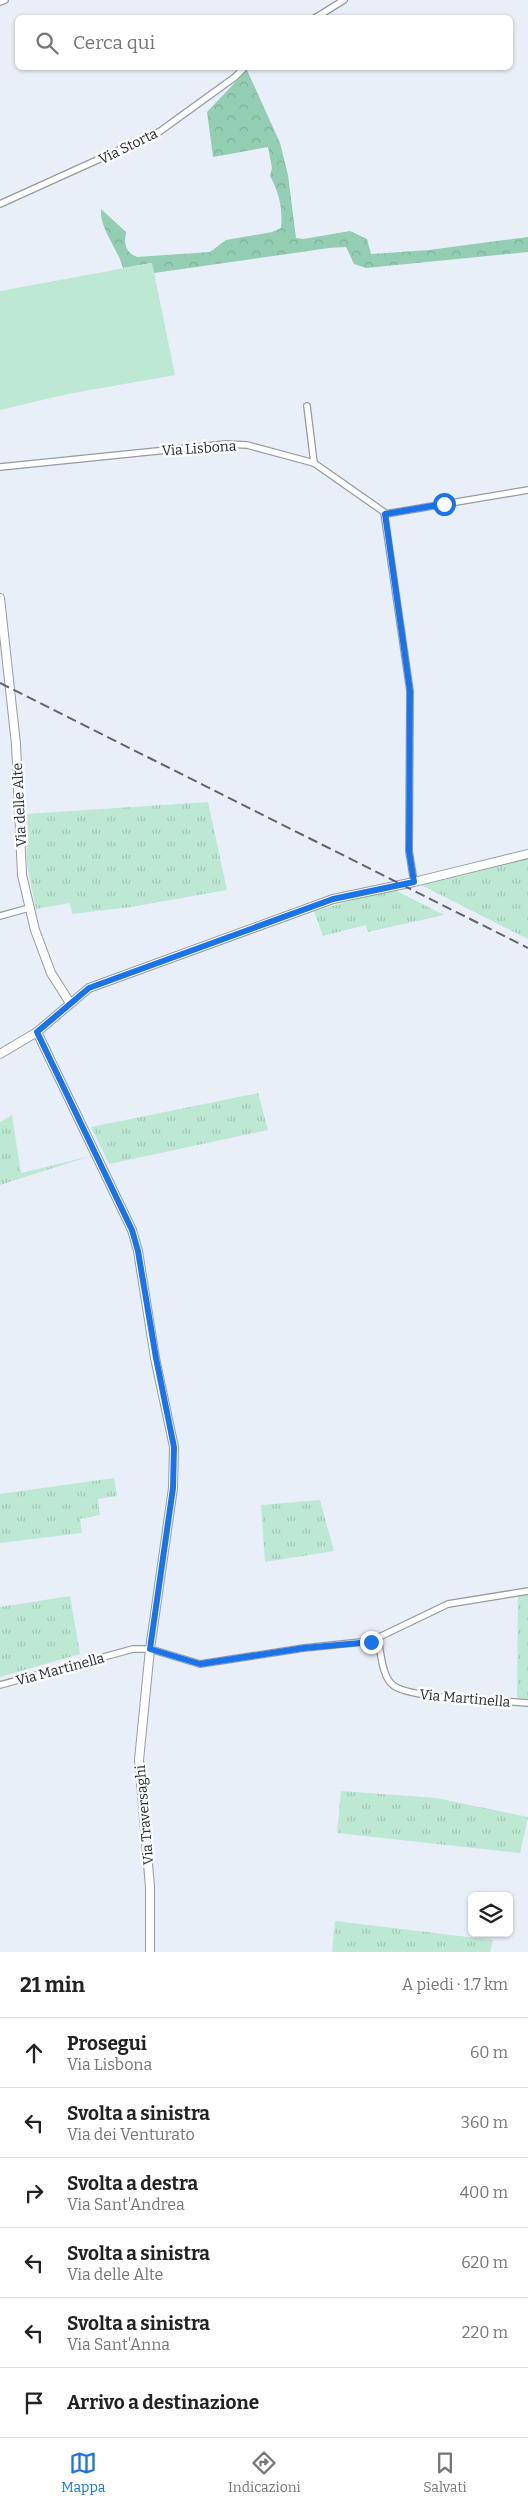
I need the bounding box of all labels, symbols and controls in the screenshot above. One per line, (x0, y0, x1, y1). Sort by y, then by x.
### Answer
search box (15, 15, 513, 70)
icon: search (33, 29, 61, 57)
text: Cerca qui (73, 31, 155, 54)
street label: Via Storta (96, 125, 161, 168)
street label: Via Lisbona (161, 437, 237, 460)
route start (433, 493, 456, 516)
street label: Via delle Alte (9, 762, 30, 848)
route end (360, 1631, 383, 1654)
street label: Via Martinella (14, 1649, 107, 1689)
street label: Via Martinella (419, 1686, 511, 1711)
street label: Via Traversaghi (132, 1764, 157, 1866)
map controls (468, 1892, 513, 1937)
button: layers (468, 1892, 513, 1937)
text: 21 min (20, 1972, 85, 1998)
text: A piedi · 1.7 km (402, 1975, 508, 1994)
text: Prosegui (67, 2032, 147, 2055)
icon: ahead (20, 2039, 48, 2067)
text: 60 m (470, 2043, 508, 2062)
text: Via Lisbona (67, 2055, 152, 2074)
text: Svolta a sinistra (67, 2102, 210, 2125)
icon: left (20, 2109, 48, 2137)
text: 360 m (461, 2113, 508, 2132)
text: Via dei Venturato (67, 2125, 195, 2144)
text: Svolta a destra (67, 2172, 198, 2195)
icon: right (20, 2179, 48, 2207)
text: 400 m (460, 2183, 508, 2202)
text: Via Sant'Andrea (67, 2195, 185, 2214)
text: Svolta a sinistra (67, 2242, 210, 2265)
icon: left (20, 2249, 48, 2277)
text: 620 m (461, 2253, 508, 2272)
text: Via delle Alte (67, 2265, 163, 2284)
text: Svolta a sinistra (67, 2312, 210, 2335)
icon: left (20, 2319, 48, 2347)
text: 220 m (462, 2323, 508, 2342)
text: Via Sant'Anna (67, 2335, 170, 2354)
icon: arrive (20, 2389, 48, 2417)
text: Arrivo a destinazione (67, 2391, 259, 2414)
tab: Mappa (61, 2449, 105, 2496)
tab: Indicazioni (228, 2449, 301, 2496)
tab: Salvati (423, 2449, 467, 2496)

